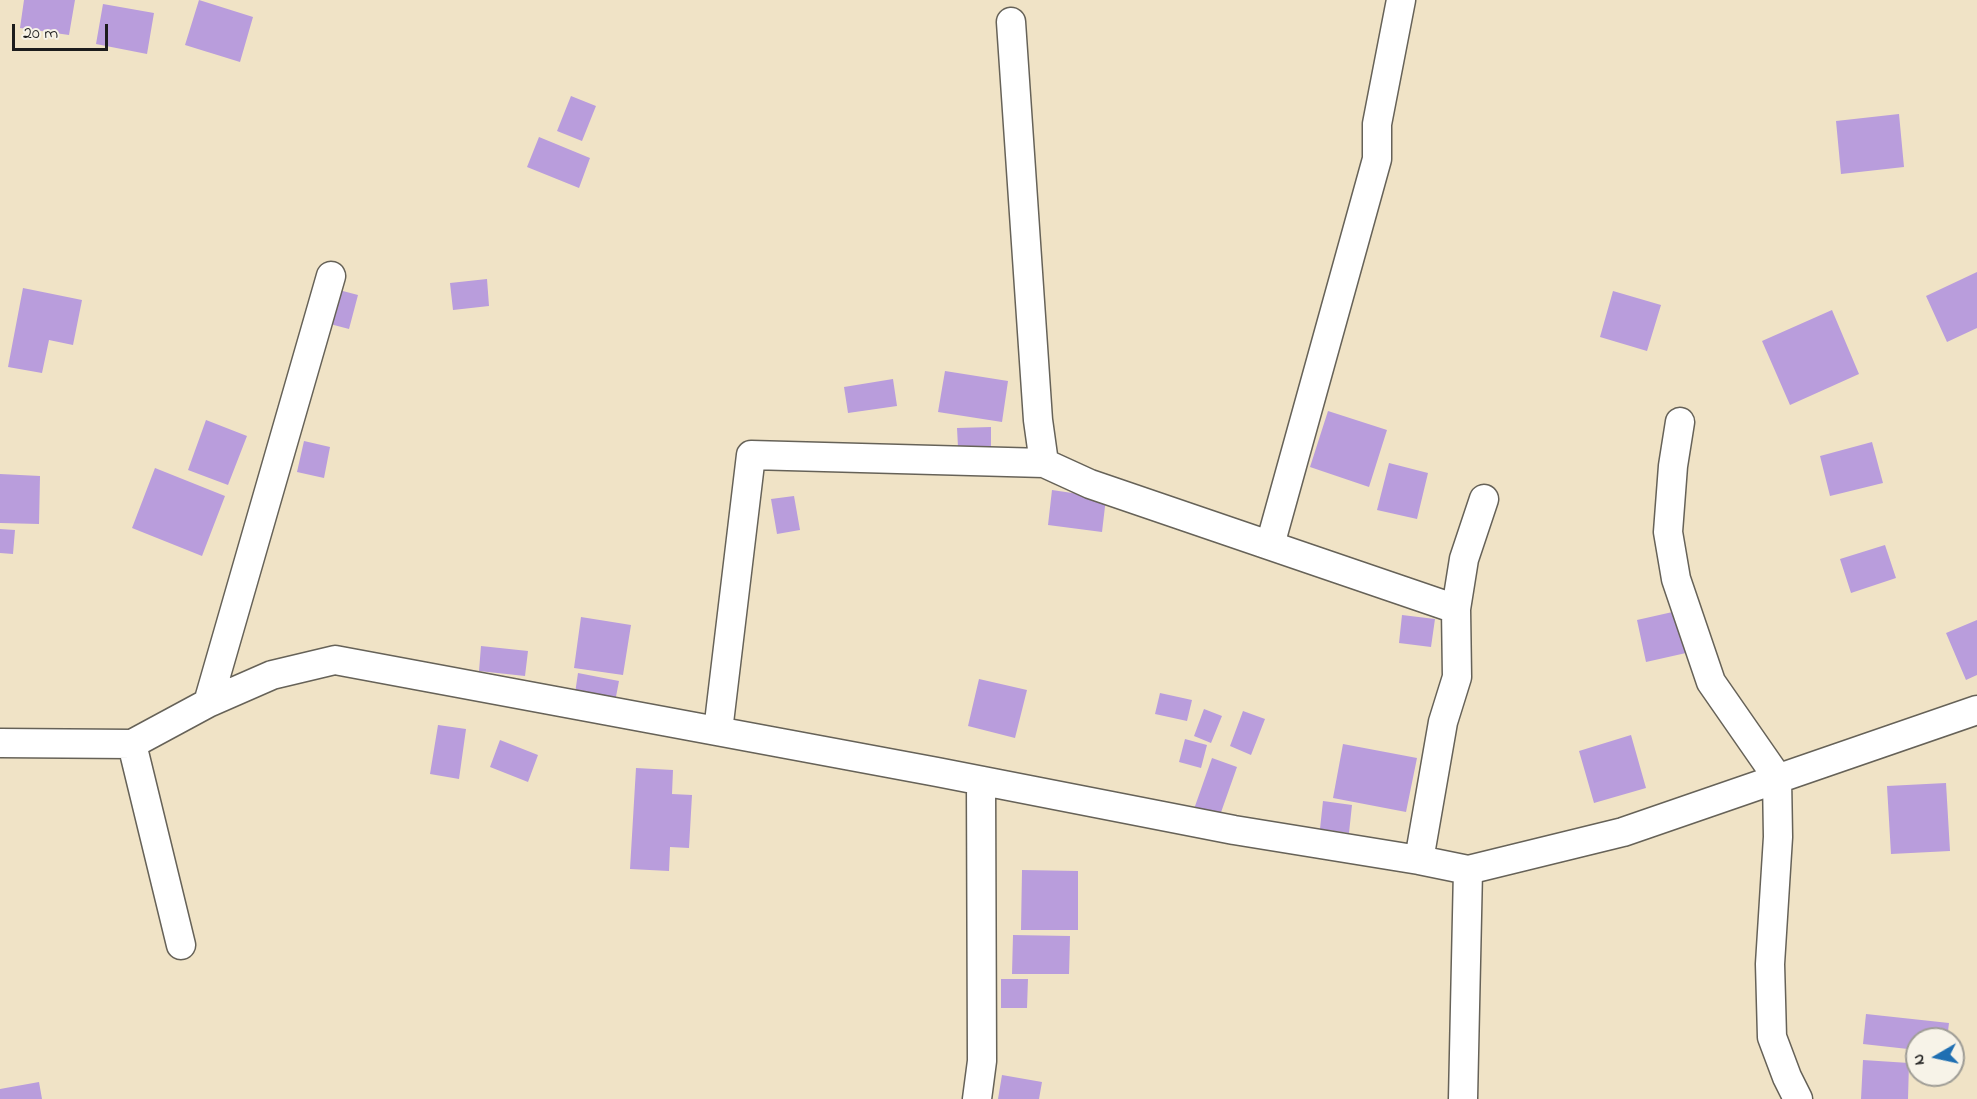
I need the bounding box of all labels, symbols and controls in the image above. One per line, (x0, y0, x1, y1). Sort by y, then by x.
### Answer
scale bar (15, 12, 111, 50)
text: 20 m (23, 21, 58, 47)
north arrow (1905, 1027, 1965, 1087)
text: N (1906, 1052, 1932, 1067)

